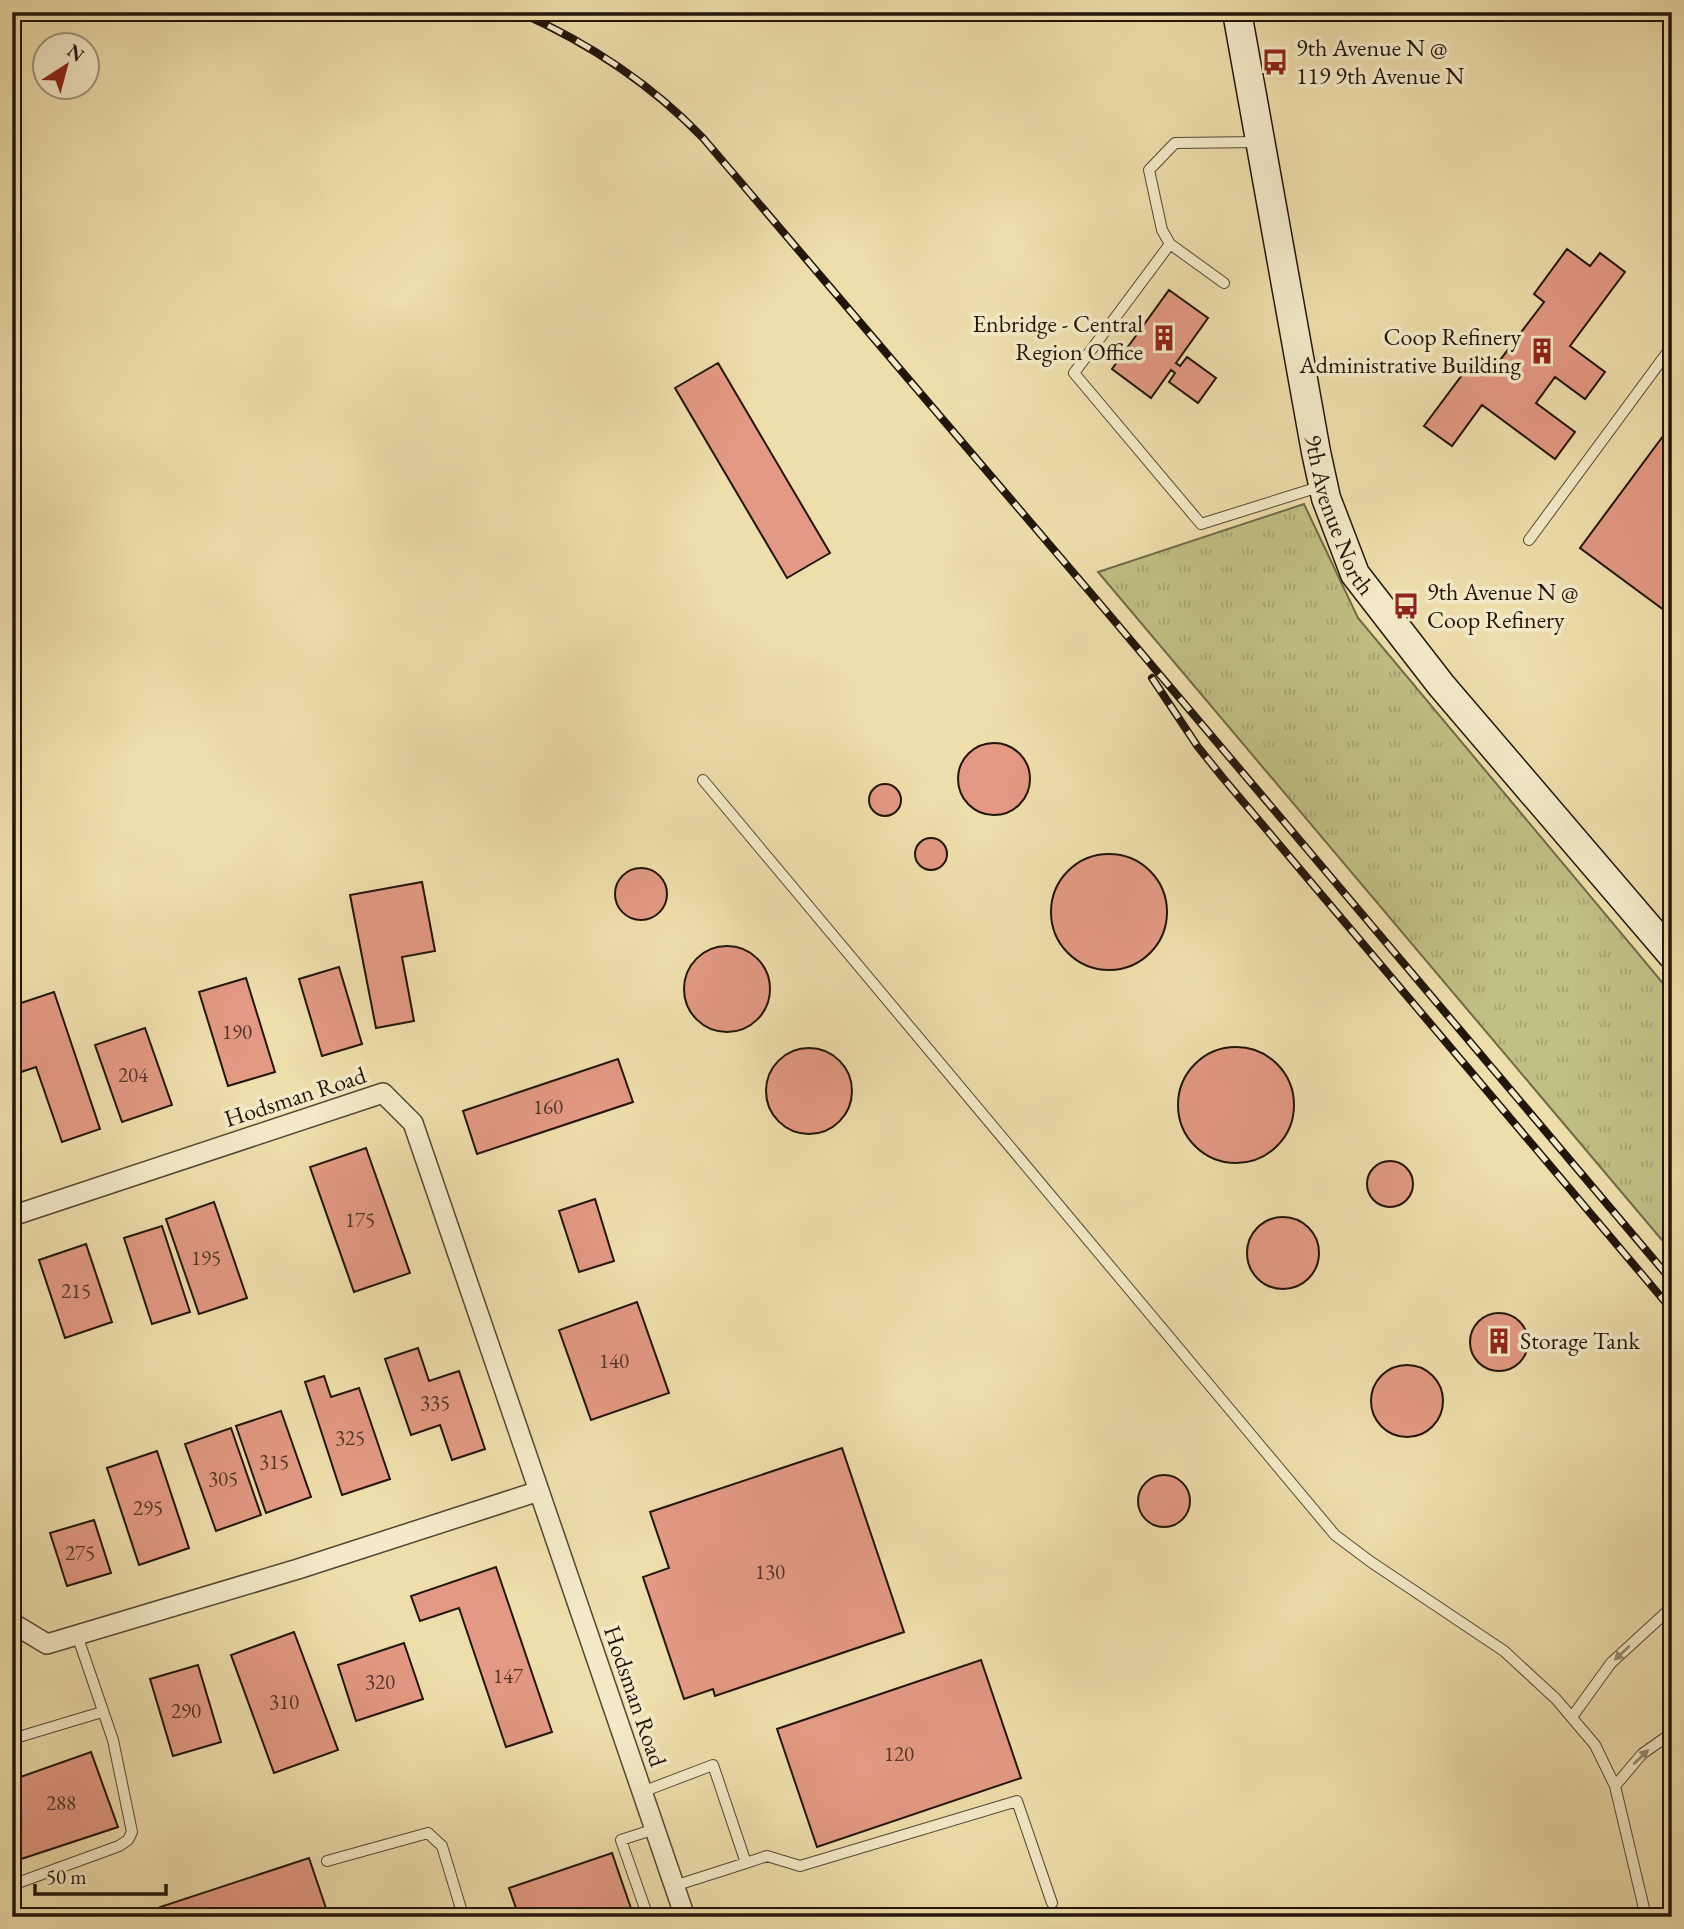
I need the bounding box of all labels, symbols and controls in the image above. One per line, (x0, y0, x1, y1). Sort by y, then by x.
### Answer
north arrow (32, 32, 102, 102)
place label: 9th Avenue N @ 119 9th Avenue N (1296, 32, 1464, 91)
text: N (62, 38, 90, 68)
bus stop icon: 9th Avenue N @ 119 9th Avenue N (1260, 47, 1290, 77)
place label: Enbridge - Central Region Office (972, 308, 1143, 367)
place label: Coop Refinery Administrative Building (1298, 321, 1522, 380)
building icon: Enbridge - Central Region Office (1149, 323, 1179, 353)
building icon: Coop Refinery Administrative Building (1527, 336, 1557, 366)
street label: 9th Avenue North (1298, 432, 1382, 601)
place label: 9th Avenue N @ Coop Refinery (1427, 576, 1579, 635)
bus stop icon: 9th Avenue N @ Coop Refinery (1391, 591, 1421, 621)
house number: 190 (222, 1018, 252, 1045)
street label: Hodsman Road (220, 1059, 370, 1134)
house number: 204 (118, 1061, 149, 1088)
house number: 160 (533, 1093, 563, 1120)
house number: 175 (345, 1206, 375, 1233)
house number: 195 (191, 1244, 221, 1271)
house number: 215 (61, 1277, 91, 1304)
place label: Storage Tank (1520, 1325, 1641, 1356)
building icon: Storage Tank (1484, 1326, 1514, 1356)
house number: 140 (599, 1347, 629, 1374)
house number: 335 (420, 1389, 450, 1416)
house number: 325 (335, 1424, 365, 1451)
house number: 315 (259, 1448, 289, 1475)
house number: 305 (208, 1465, 238, 1492)
house number: 295 (133, 1494, 163, 1521)
house number: 275 (65, 1539, 95, 1566)
house number: 130 (755, 1558, 785, 1585)
street label: Hodsman Road (597, 1621, 674, 1771)
one-way arrow (1614, 1645, 1631, 1661)
house number: 147 (493, 1662, 524, 1689)
house number: 320 (365, 1668, 395, 1695)
house number: 310 (269, 1688, 299, 1715)
house number: 290 (171, 1697, 201, 1724)
house number: 120 (884, 1740, 914, 1767)
one-way arrow (1632, 1749, 1649, 1765)
house number: 288 (46, 1789, 76, 1816)
scale bar (35, 1852, 166, 1896)
text: 50 m (46, 1863, 87, 1890)

